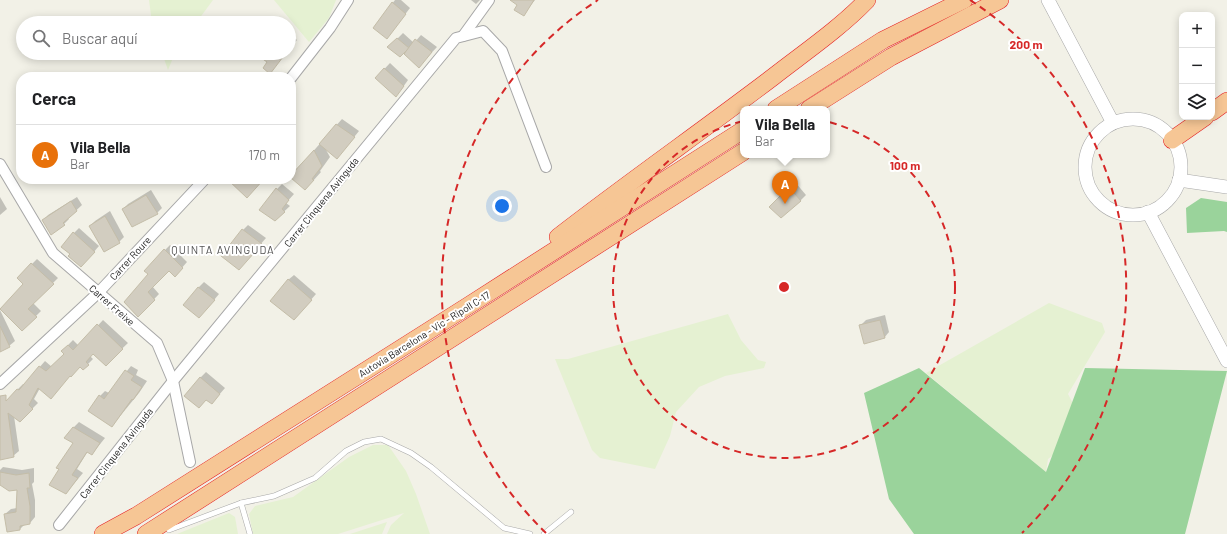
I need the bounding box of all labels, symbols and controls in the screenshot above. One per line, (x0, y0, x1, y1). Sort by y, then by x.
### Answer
map controls (1179, 12, 1215, 120)
button: + (1179, 12, 1215, 48)
search box (16, 16, 296, 60)
icon: search (30, 27, 52, 49)
text: Buscar aquí (62, 29, 138, 47)
text: 200 m (1010, 37, 1042, 51)
button: − (1179, 48, 1215, 84)
button: layers (1179, 84, 1215, 120)
text: Cerca (32, 88, 76, 108)
popup (740, 106, 830, 158)
text: Vila Bella (755, 115, 815, 133)
text: Bar (755, 133, 774, 149)
text: Vila Bella (70, 138, 130, 156)
text: A (41, 147, 49, 163)
text: 170 m (249, 147, 280, 163)
street label: Carrer Cinquena Avinguda (281, 155, 361, 249)
text: Bar (70, 156, 89, 172)
text: 100 m (890, 158, 920, 172)
pin: A (772, 171, 798, 204)
your location (492, 196, 512, 216)
street label: Carrer Roure (107, 234, 153, 282)
district label: QUINTA AVINGUDA (171, 243, 275, 256)
centre of rings (777, 280, 791, 294)
street label: Carrer Freixe (87, 282, 137, 328)
street label: Autovia Barcelona - Vic - Ripoll C-17 (356, 288, 492, 379)
street label: Carrer Cinquena Avinguda (77, 405, 155, 501)

